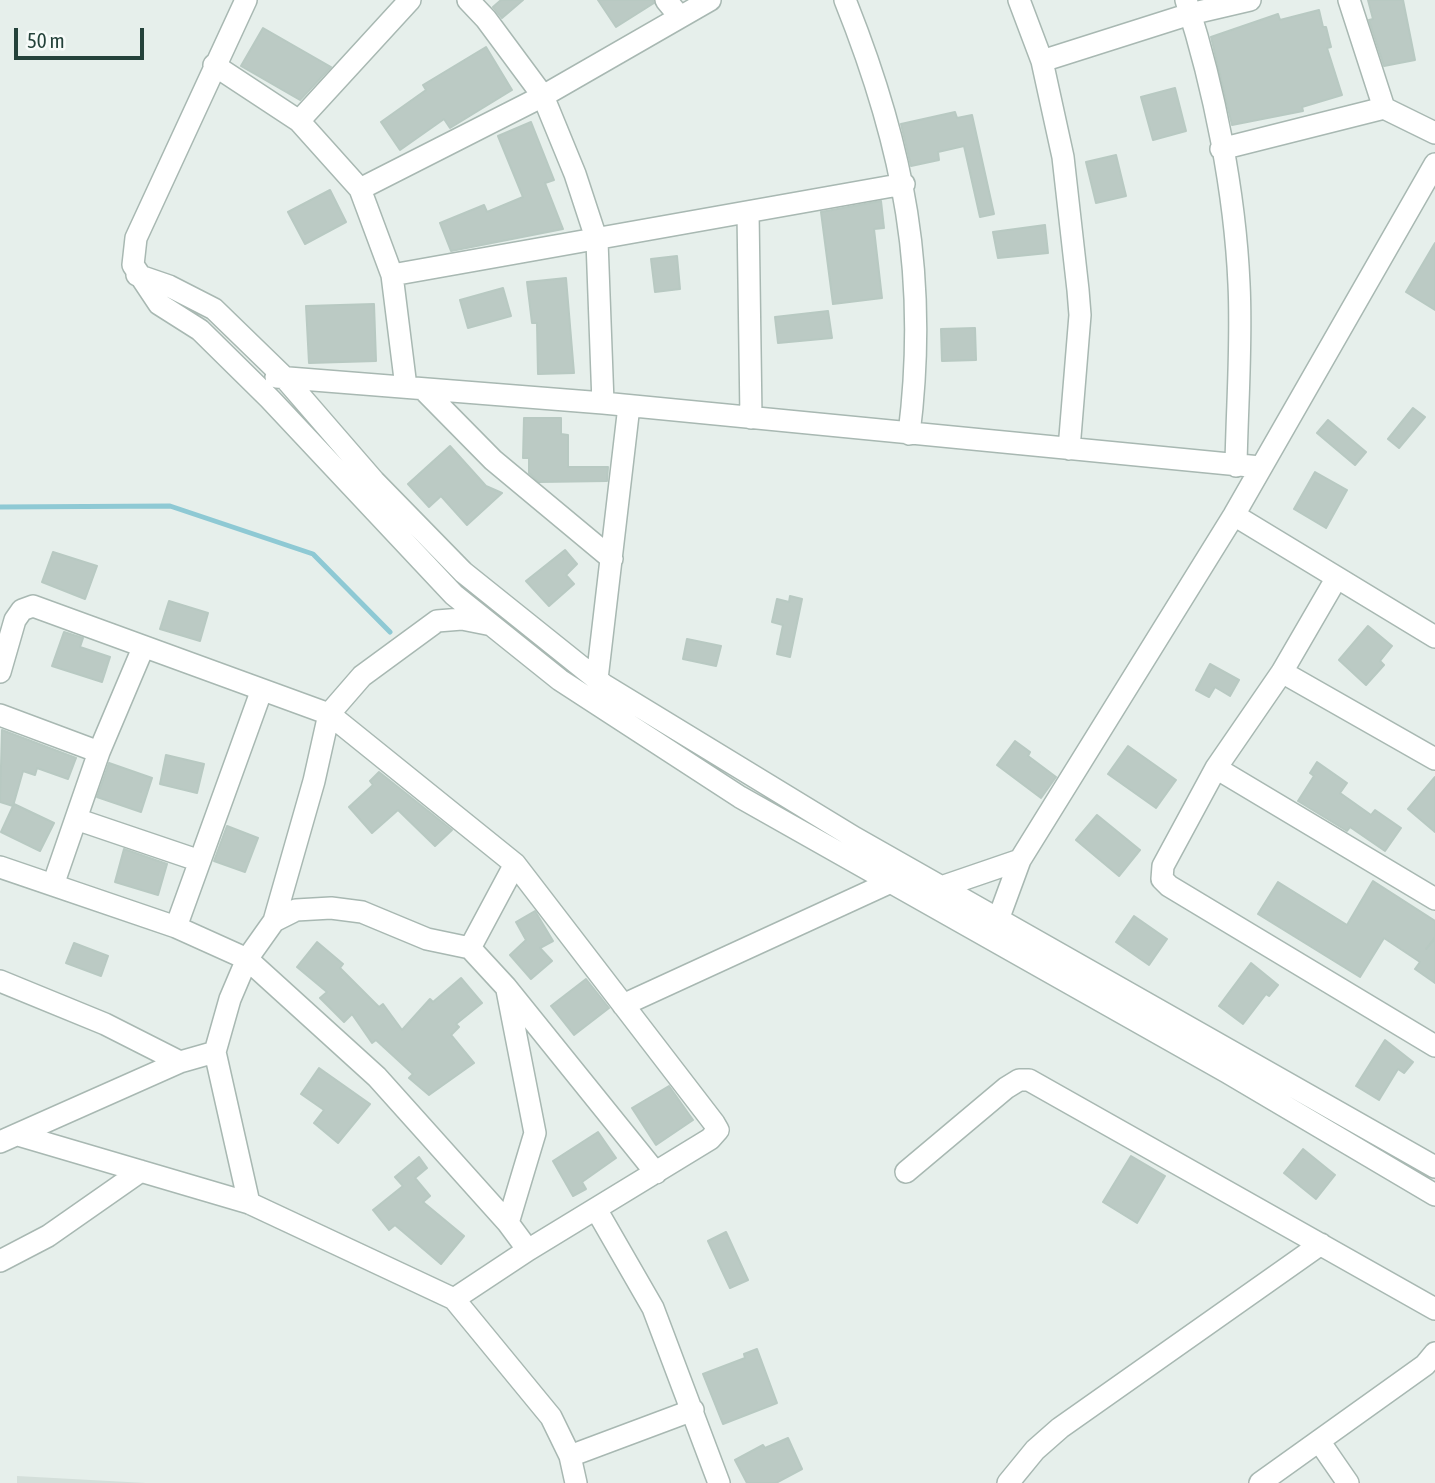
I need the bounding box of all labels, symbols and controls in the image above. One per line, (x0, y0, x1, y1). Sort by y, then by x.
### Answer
scale bar (18, 14, 147, 58)
text: 50 m (27, 28, 65, 52)

